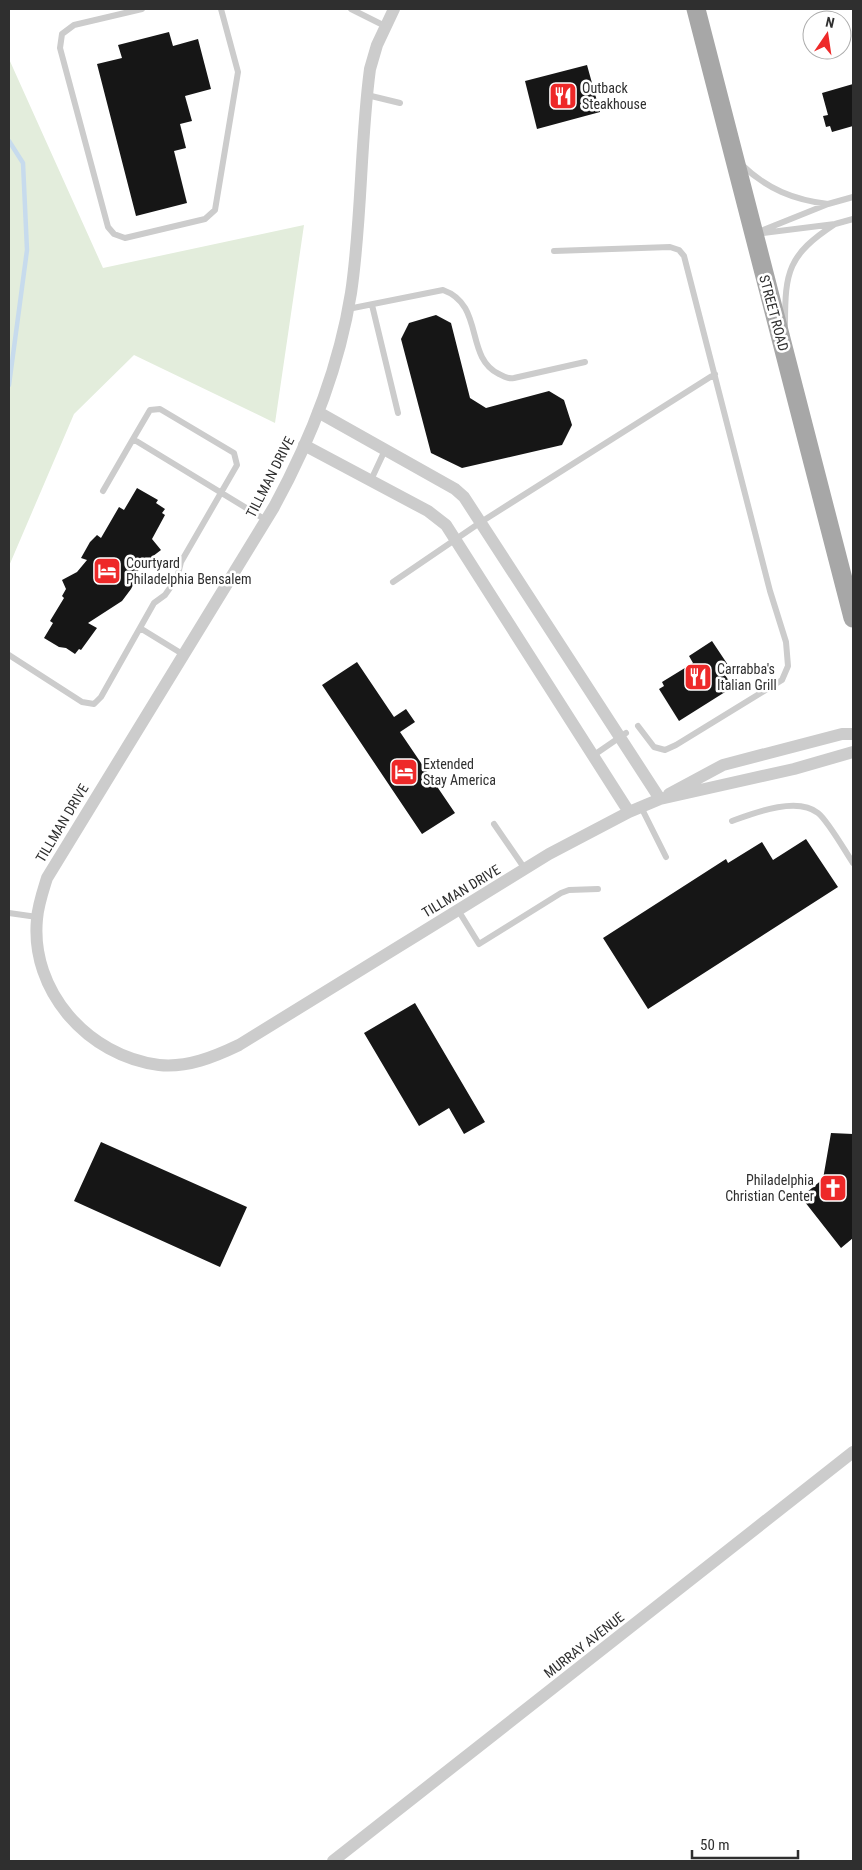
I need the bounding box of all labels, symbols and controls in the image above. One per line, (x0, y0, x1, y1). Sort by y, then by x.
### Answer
north arrow (802, 10, 852, 60)
text: N (824, 14, 836, 31)
place label: Outback Steakhouse (582, 80, 647, 112)
restaurant icon: Outback Steakhouse (548, 81, 578, 111)
street label: STREET ROAD (756, 273, 792, 353)
street label: TILLMAN DRIVE (243, 434, 297, 520)
place label: Courtyard Philadelphia Bensalem (126, 555, 252, 587)
hotel icon: Courtyard Philadelphia Bensalem (92, 556, 122, 586)
place label: Carrabba's Italian Grill (717, 661, 777, 693)
restaurant icon: Carrabba's Italian Grill (683, 662, 713, 692)
place label: Extended Stay America (423, 756, 496, 788)
hotel icon: Extended Stay America (389, 757, 419, 787)
street label: TILLMAN DRIVE (32, 781, 92, 865)
street label: TILLMAN DRIVE (419, 861, 503, 921)
place label: Philadelphia Christian Center (725, 1172, 814, 1204)
church icon: Philadelphia Christian Center (818, 1173, 848, 1203)
street label: MURRAY AVENUE (541, 1609, 627, 1681)
scale bar (692, 1828, 798, 1860)
text: 50 m (700, 1836, 730, 1854)

